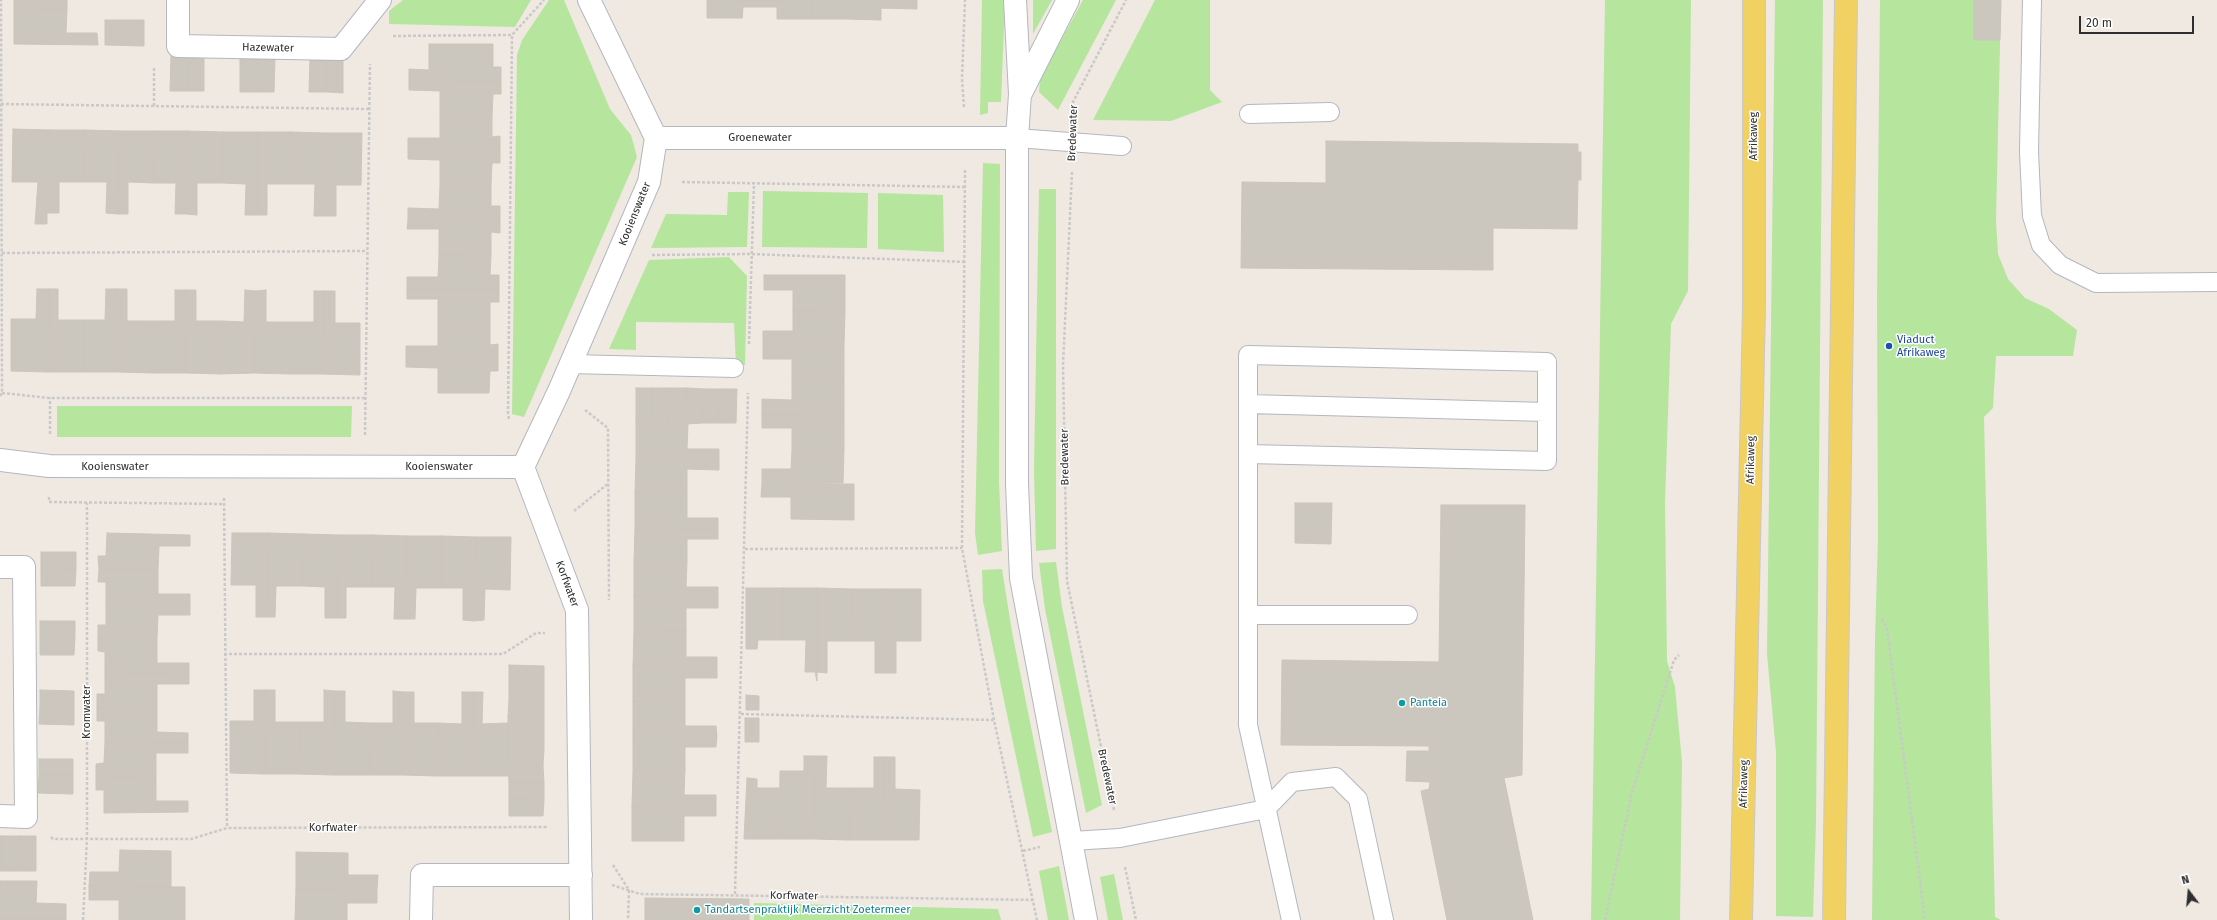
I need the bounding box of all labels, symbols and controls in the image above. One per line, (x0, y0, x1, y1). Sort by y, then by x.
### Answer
scale bar (2081, 8, 2196, 34)
text: 20 m (2086, 16, 2112, 30)
street label: Hazewater (242, 41, 294, 55)
street label: Bredewater (1065, 104, 1081, 162)
street label: Afrikaweg (1747, 112, 1761, 160)
street label: Groenewater (728, 131, 792, 145)
street label: Kooienswater (616, 180, 654, 248)
place label: Viaduct Afrikaweg (1897, 333, 1945, 359)
marker: Viaduct Afrikaweg (1884, 341, 1894, 351)
street label: Bredewater (1058, 428, 1072, 486)
street label: Afrikaweg (1744, 436, 1758, 484)
street label: Kooienswater (81, 460, 149, 474)
street label: Kooienswater (405, 460, 473, 474)
street label: Korfwater (553, 559, 581, 609)
street label: Kromwater (80, 685, 94, 739)
place label: Panteia (1410, 696, 1447, 710)
marker: Panteia (1397, 698, 1407, 708)
street label: Bredewater (1095, 748, 1119, 806)
street label: Afrikaweg (1737, 760, 1751, 808)
street label: Korfwater (309, 821, 357, 835)
north arrow (2169, 872, 2209, 912)
text: N (2180, 873, 2191, 887)
street label: Korfwater (770, 889, 818, 903)
place label: Tandartsenpraktijk Meerzicht Zoetermeer (705, 903, 910, 917)
marker: Tandartsenpraktijk Meerzicht Zoetermeer (692, 905, 702, 915)

